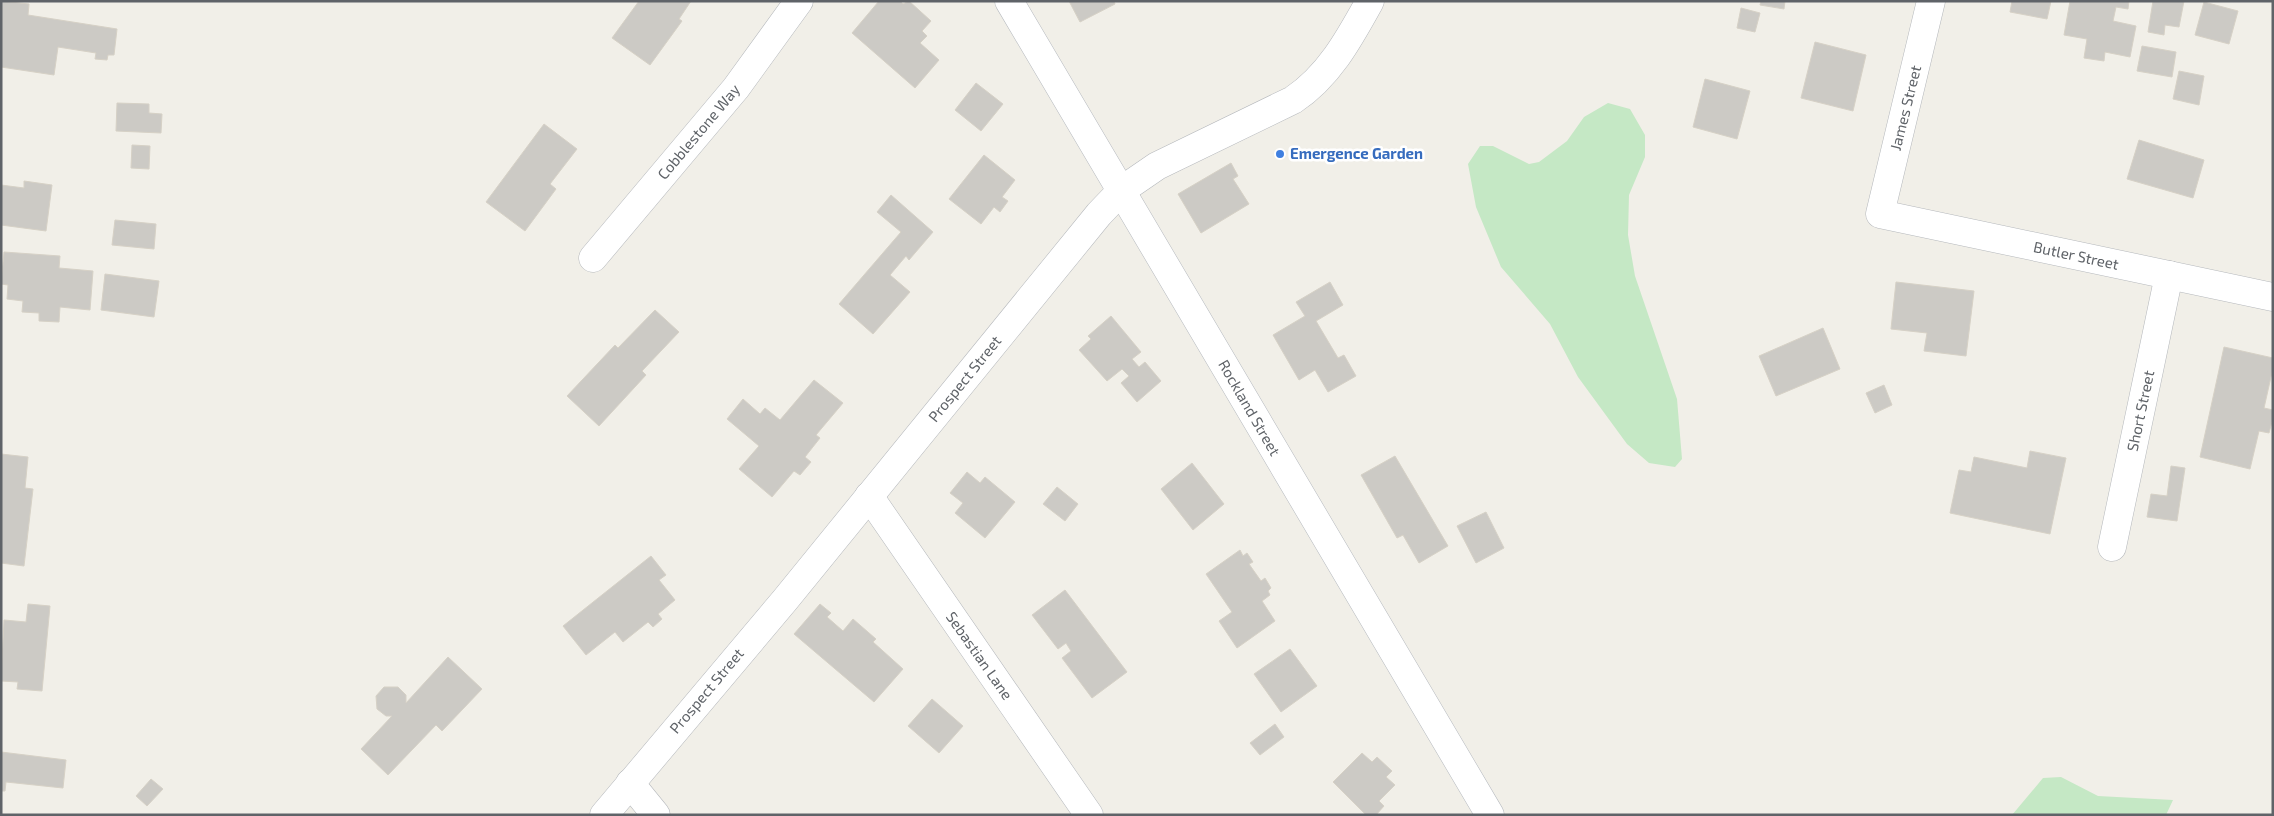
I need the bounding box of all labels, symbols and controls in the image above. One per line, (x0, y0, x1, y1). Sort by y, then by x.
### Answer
street label: James Street (1886, 63, 1924, 152)
street label: Cobblestone Way (653, 80, 743, 183)
place label: Emergence Garden (1290, 144, 1423, 162)
marker: Emergence Garden (1274, 148, 1286, 160)
street label: Butler Street (2032, 237, 2121, 273)
street label: Prospect Street (924, 331, 1005, 425)
street label: Rockland Street (1215, 356, 1285, 459)
street label: Short Street (2123, 368, 2157, 453)
street label: Sebastian Lane (943, 608, 1017, 703)
street label: Prospect Street (665, 644, 747, 737)

